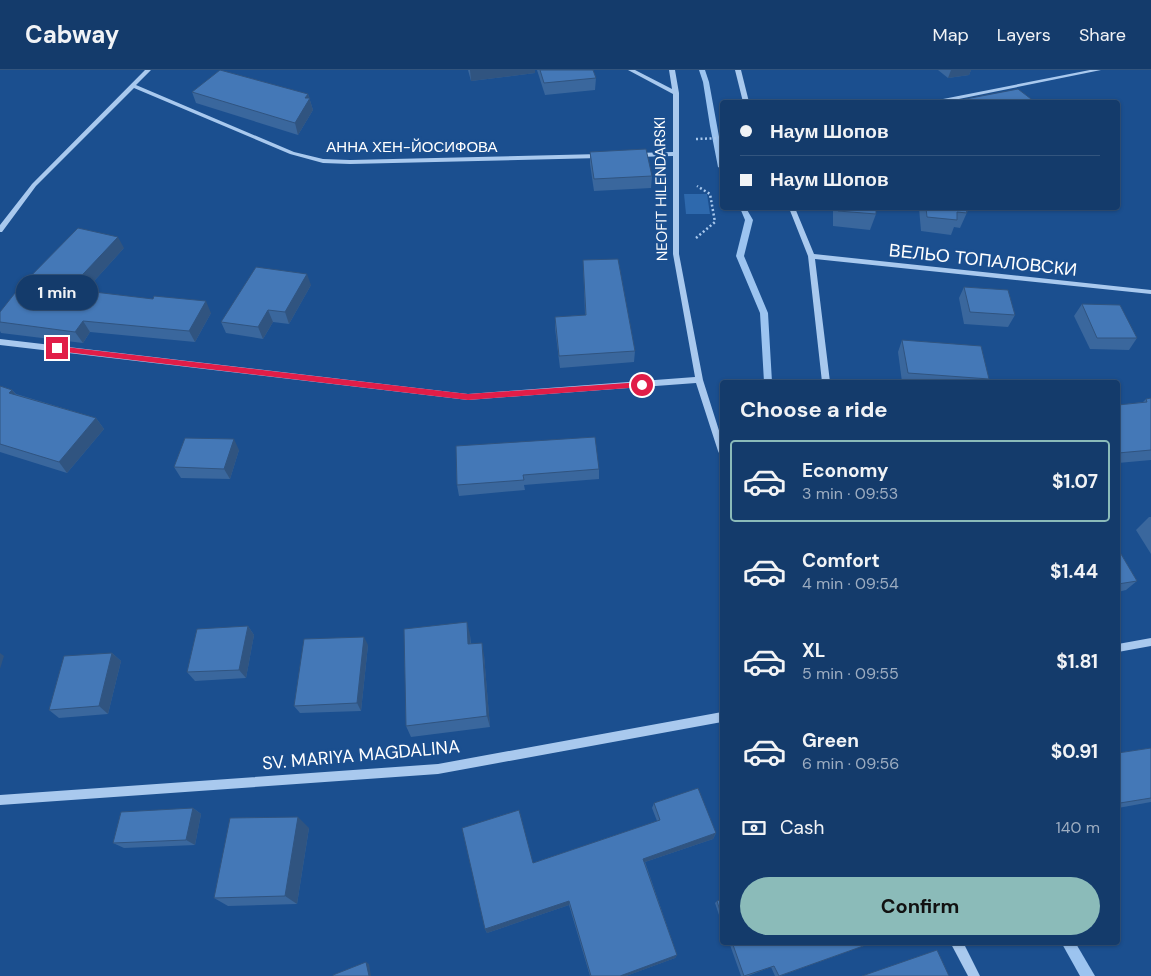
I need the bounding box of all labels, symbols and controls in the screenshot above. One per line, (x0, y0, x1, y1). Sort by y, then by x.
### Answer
text: Cabway (25, 19, 119, 50)
text: Map (933, 23, 969, 47)
text: Layers (997, 23, 1051, 47)
text: Share (1079, 23, 1126, 47)
street label: NEOFIT HILENDARSKI (650, 117, 672, 261)
text: Наум Шопов (770, 119, 889, 144)
street label: АННА ХЕН-ЙОСИФОВА (326, 137, 498, 157)
text: Наум Шопов (770, 167, 889, 192)
street label: ВЕЛЬО ТОПАЛОВСКИ (888, 238, 1078, 282)
callout: 1 min (16, 276, 98, 310)
text: 1 min (38, 282, 76, 303)
route end (46, 337, 68, 359)
route start (631, 374, 653, 396)
text: Choose a ride (740, 395, 888, 424)
text: Economy (802, 458, 889, 483)
icon: car (742, 459, 787, 504)
text: $1.07 (1052, 469, 1098, 494)
text: 3 min · 09:53 (802, 483, 898, 504)
text: Comfort (802, 548, 880, 573)
icon: car (742, 549, 787, 594)
text: $1.44 (1050, 559, 1098, 584)
text: 4 min · 09:54 (802, 573, 899, 594)
text: XL (802, 638, 825, 663)
icon: car (742, 639, 787, 684)
text: $1.81 (1056, 649, 1098, 674)
text: 5 min · 09:55 (802, 663, 899, 684)
text: Green (802, 728, 859, 753)
icon: car (742, 729, 787, 774)
street label: SV. MARIYA MAGDALINA (261, 734, 461, 776)
text: $0.91 (1051, 739, 1098, 764)
text: 6 min · 09:56 (802, 753, 899, 774)
icon: cash (740, 814, 768, 842)
text: Cash (780, 815, 824, 840)
text: 140 m (1056, 817, 1100, 838)
button: Confirm (740, 877, 1100, 935)

